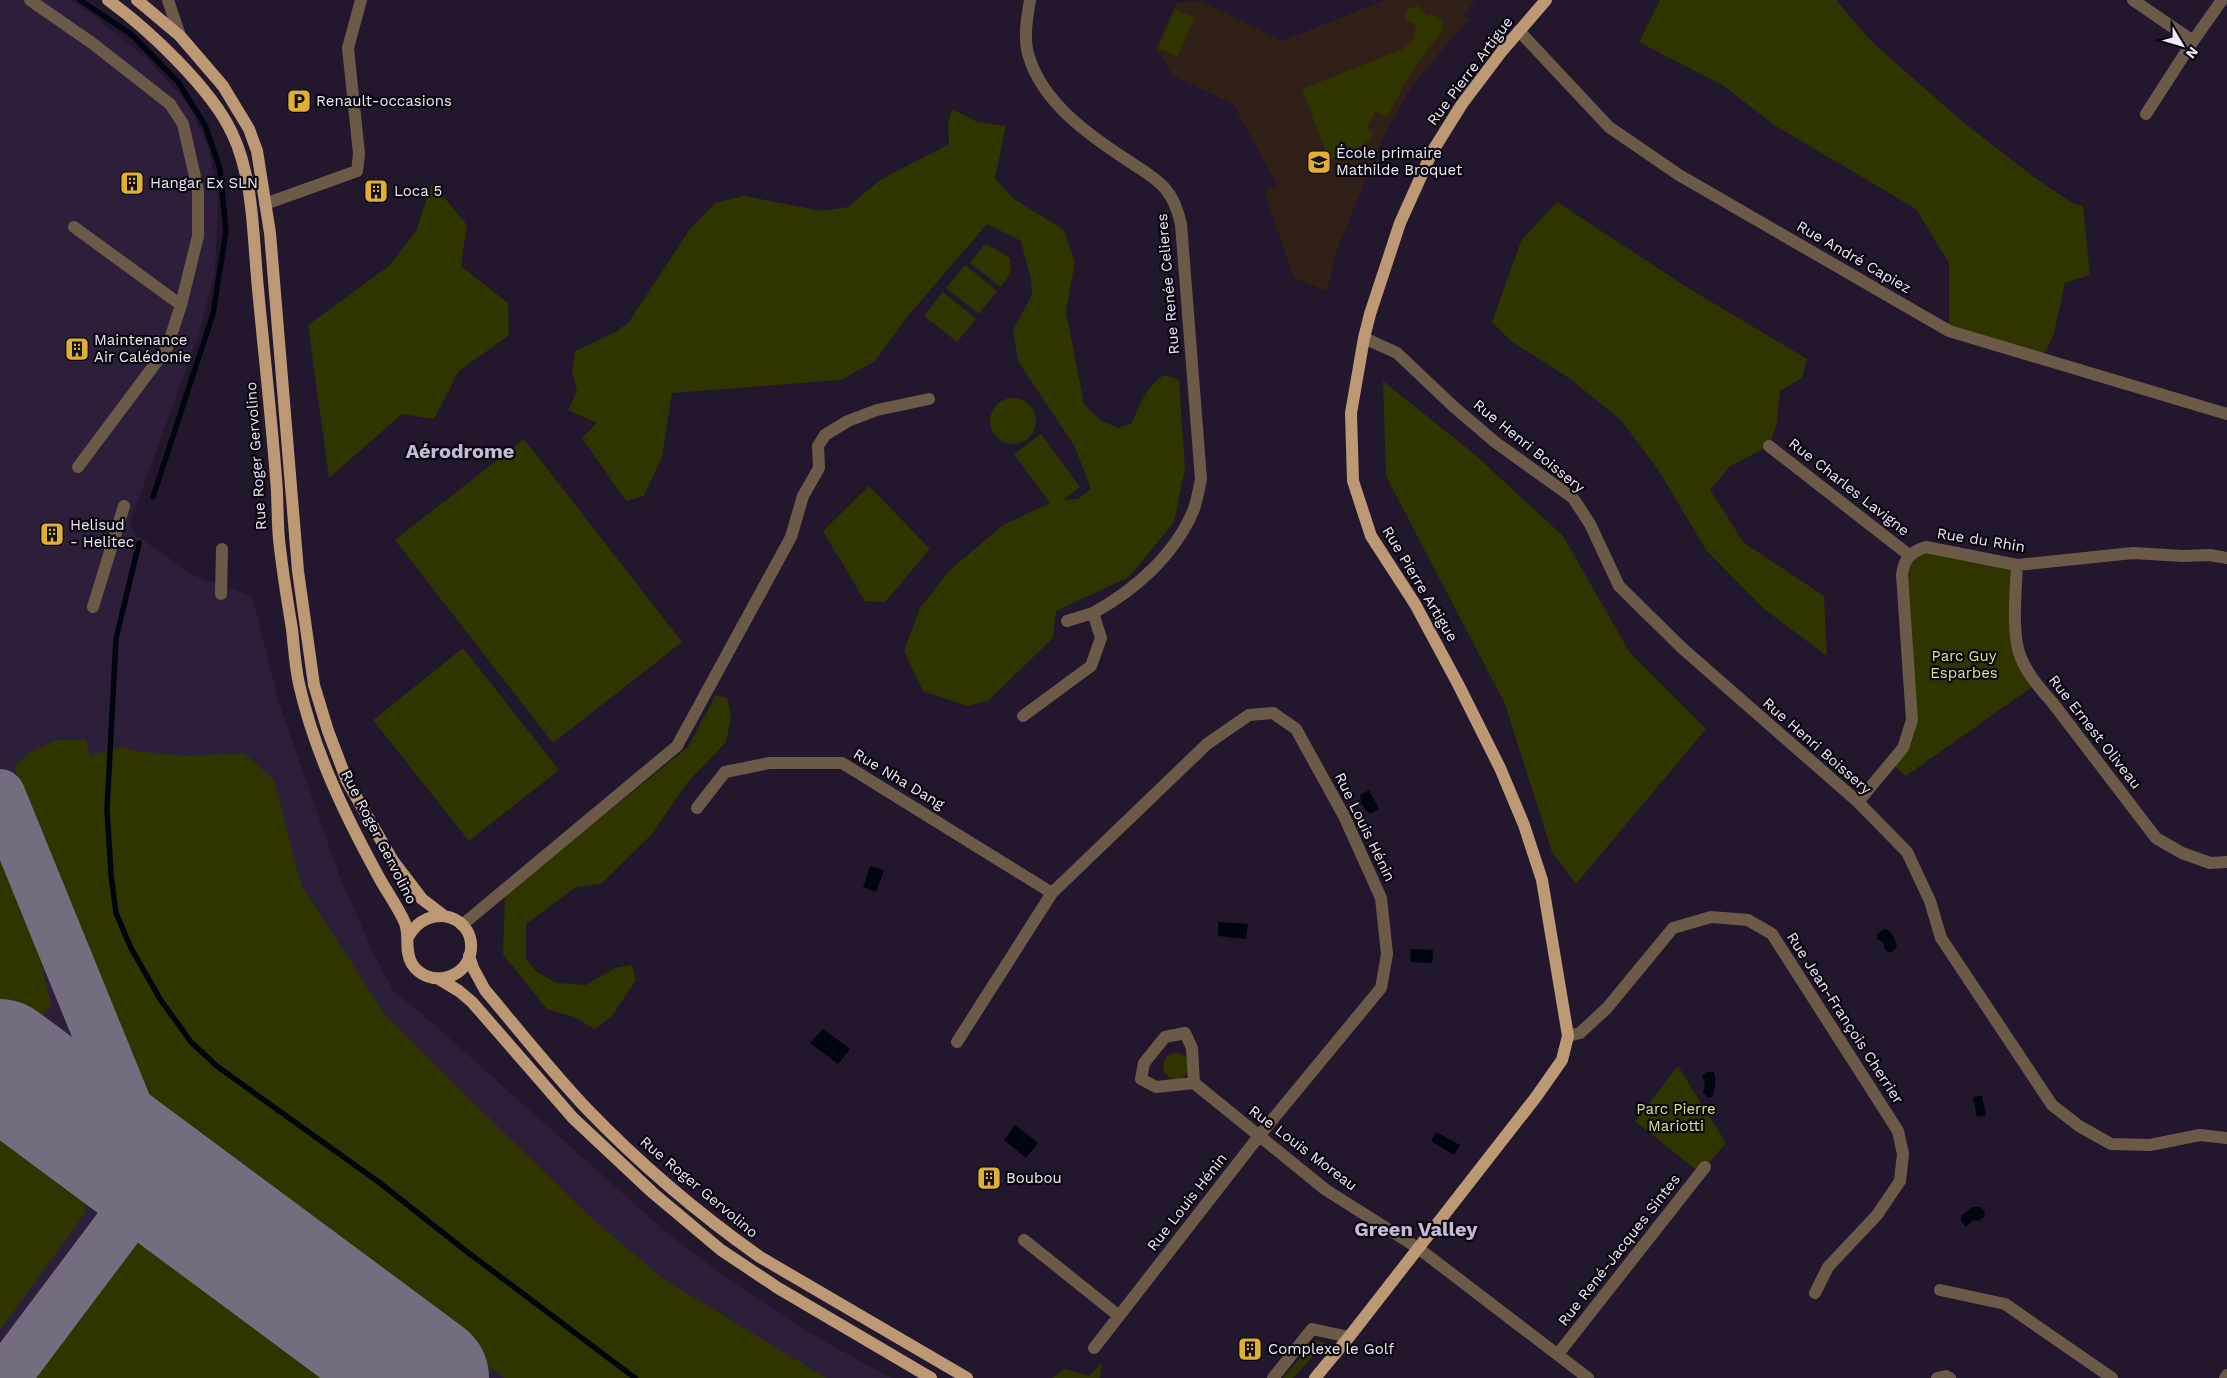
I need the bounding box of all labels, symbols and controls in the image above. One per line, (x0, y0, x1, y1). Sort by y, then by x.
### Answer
street label: Rue Pierre Artigue (1423, 13, 1517, 129)
north arrow (2157, 20, 2207, 70)
text: N (2183, 44, 2202, 62)
parking icon: Renault-occasions (286, 88, 312, 114)
place label: Renault-occasions (316, 92, 452, 110)
place label: École primaire Mathilde Broquet (1336, 144, 1463, 179)
school or university icon: École primaire Mathilde Broquet (1306, 149, 1332, 175)
building icon: Hangar Ex SLN (119, 170, 145, 196)
place label: Hangar Ex SLN (150, 174, 258, 192)
building icon: Loca 5 (363, 178, 389, 204)
place label: Loca 5 (394, 182, 442, 200)
street label: Rue Renée Celieres (1153, 213, 1183, 355)
street label: Rue André Capiez (1793, 217, 1915, 297)
place label: Maintenance Air Calédonie (94, 331, 191, 366)
building icon: Maintenance Air Calédonie (64, 336, 90, 362)
street label: Rue Roger Gervolino (242, 381, 270, 531)
street label: Rue Henri Boissery (1470, 396, 1588, 497)
street label: Rue Charles Lavigne (1785, 434, 1913, 540)
district label: Aérodrome (406, 439, 514, 463)
place label: Helisud - Helitec (70, 516, 134, 551)
building icon: Helisud - Helitec (39, 521, 65, 547)
street label: Rue Pierre Artigue (1378, 523, 1462, 645)
street label: Rue du Rhin (1936, 524, 2026, 556)
park label: Parc Guy Esparbes (1930, 647, 1998, 682)
street label: Rue Ernest Oliveau (2045, 671, 2145, 793)
street label: Rue Henri Boissery (1759, 694, 1875, 798)
street label: Rue Nha Dang (850, 745, 948, 813)
street label: Rue Roger Gervolino (337, 767, 421, 907)
street label: Rue Louis Hénin (1331, 770, 1399, 884)
street label: Rue Jean-François Cherrier (1783, 929, 1907, 1107)
park label: Parc Pierre Mariotti (1636, 1100, 1716, 1135)
street label: Rue Louis Moreau (1245, 1101, 1361, 1195)
street label: Rue Roger Gervolino (636, 1132, 762, 1242)
street label: Rue Louis Hénin (1143, 1150, 1231, 1254)
building icon: Boubou (976, 1165, 1002, 1191)
place label: Boubou (1006, 1169, 1062, 1187)
street label: Rue René-Jacques Sintes (1554, 1170, 1684, 1330)
district label: Green Valley (1354, 1217, 1478, 1241)
building icon: Complexe le Golf (1237, 1336, 1263, 1362)
place label: Complexe le Golf (1268, 1340, 1394, 1358)

